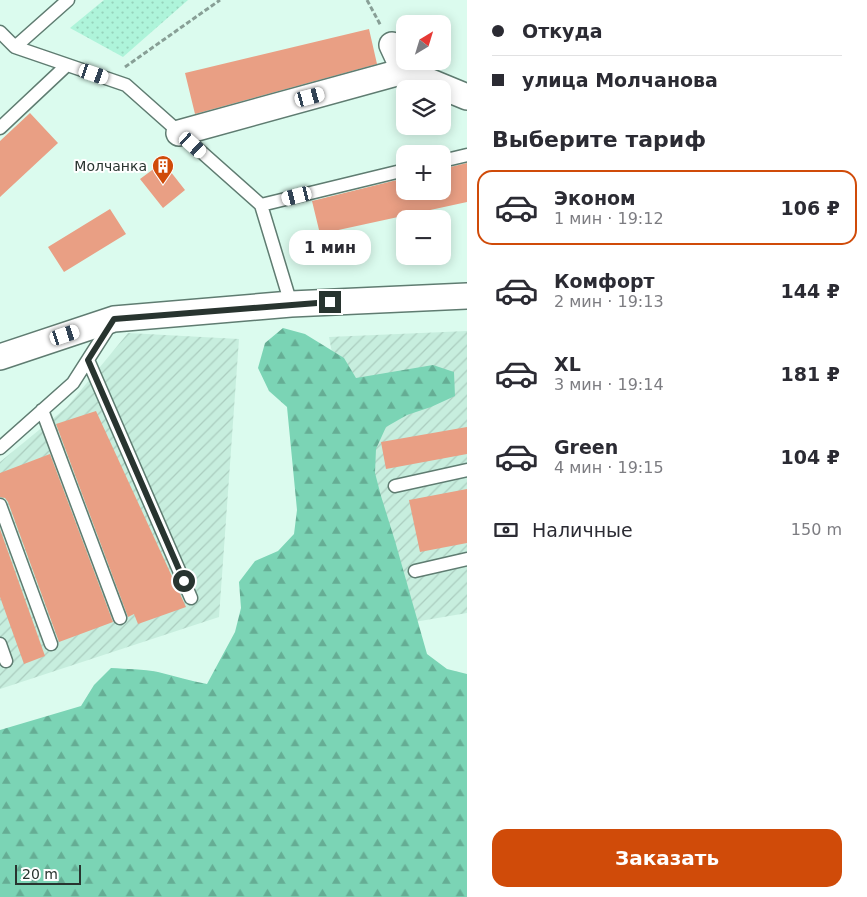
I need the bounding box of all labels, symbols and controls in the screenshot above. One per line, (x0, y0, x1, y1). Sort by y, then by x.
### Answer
north arrow (396, 15, 451, 70)
map controls (396, 15, 451, 265)
text: Откуда (522, 20, 603, 42)
car (77, 62, 110, 86)
text: улица Молчанова (522, 69, 718, 91)
button: layers (396, 80, 451, 135)
car (293, 86, 326, 108)
text: Выберите тариф (492, 127, 706, 152)
car (176, 129, 209, 161)
button: + (396, 145, 451, 200)
building icon: Молчанка (151, 154, 175, 185)
place label: Молчанка (74, 158, 147, 174)
car (280, 185, 313, 207)
icon: car (494, 185, 539, 230)
text: Эконом (554, 187, 636, 209)
text: 106 ₽ (781, 197, 840, 219)
text: 1 мин · 19:12 (554, 209, 664, 228)
button: − (396, 210, 451, 265)
callout: 1 мин (289, 230, 371, 264)
text: 1 мин (304, 238, 356, 257)
icon: car (494, 268, 539, 313)
text: Комфорт (554, 270, 655, 292)
text: 144 ₽ (781, 280, 840, 302)
route end (319, 291, 341, 313)
text: 2 мин · 19:13 (554, 292, 664, 311)
car (48, 323, 81, 347)
icon: car (494, 351, 539, 396)
text: XL (554, 353, 581, 375)
text: 181 ₽ (781, 363, 840, 385)
text: 3 мин · 19:14 (554, 375, 664, 394)
icon: car (494, 434, 539, 479)
text: Green (554, 436, 618, 458)
text: 104 ₽ (781, 446, 840, 468)
text: 4 мин · 19:15 (554, 458, 664, 477)
icon: cash (492, 516, 520, 544)
text: Наличные (532, 519, 633, 541)
text: 150 m (791, 520, 842, 539)
route start (173, 570, 195, 592)
button: Заказать (492, 829, 842, 887)
scale bar (15, 862, 81, 885)
text: 20 m (22, 866, 58, 882)

